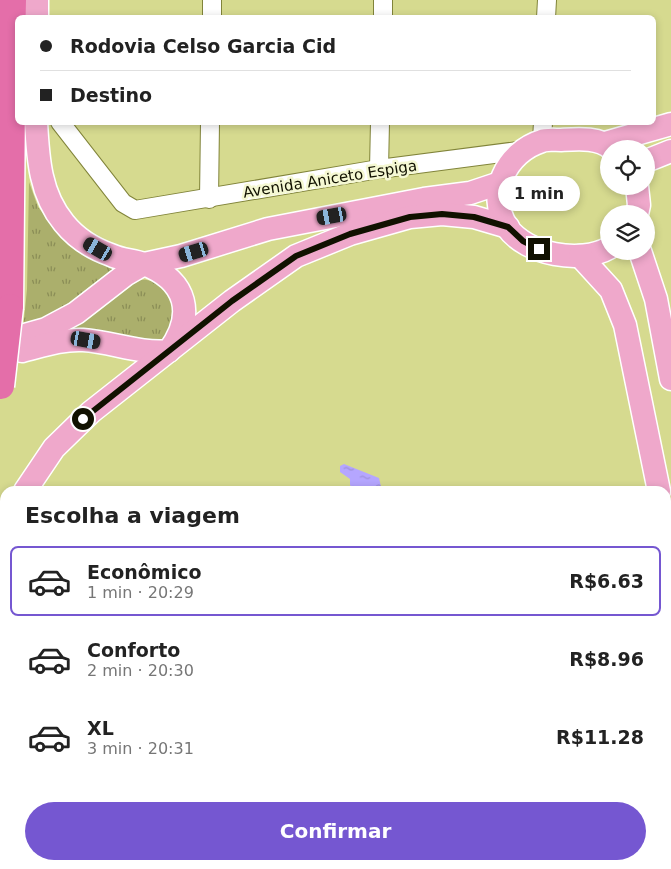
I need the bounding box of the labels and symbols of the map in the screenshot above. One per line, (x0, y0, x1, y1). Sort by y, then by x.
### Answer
street label: Avenida Aniceto Espiga (242, 156, 418, 202)
callout: 1 min (498, 176, 580, 212)
car (315, 206, 348, 226)
car (81, 235, 114, 263)
route end (528, 238, 550, 260)
car (177, 240, 210, 264)
car (69, 330, 102, 350)
route start (72, 408, 94, 430)

